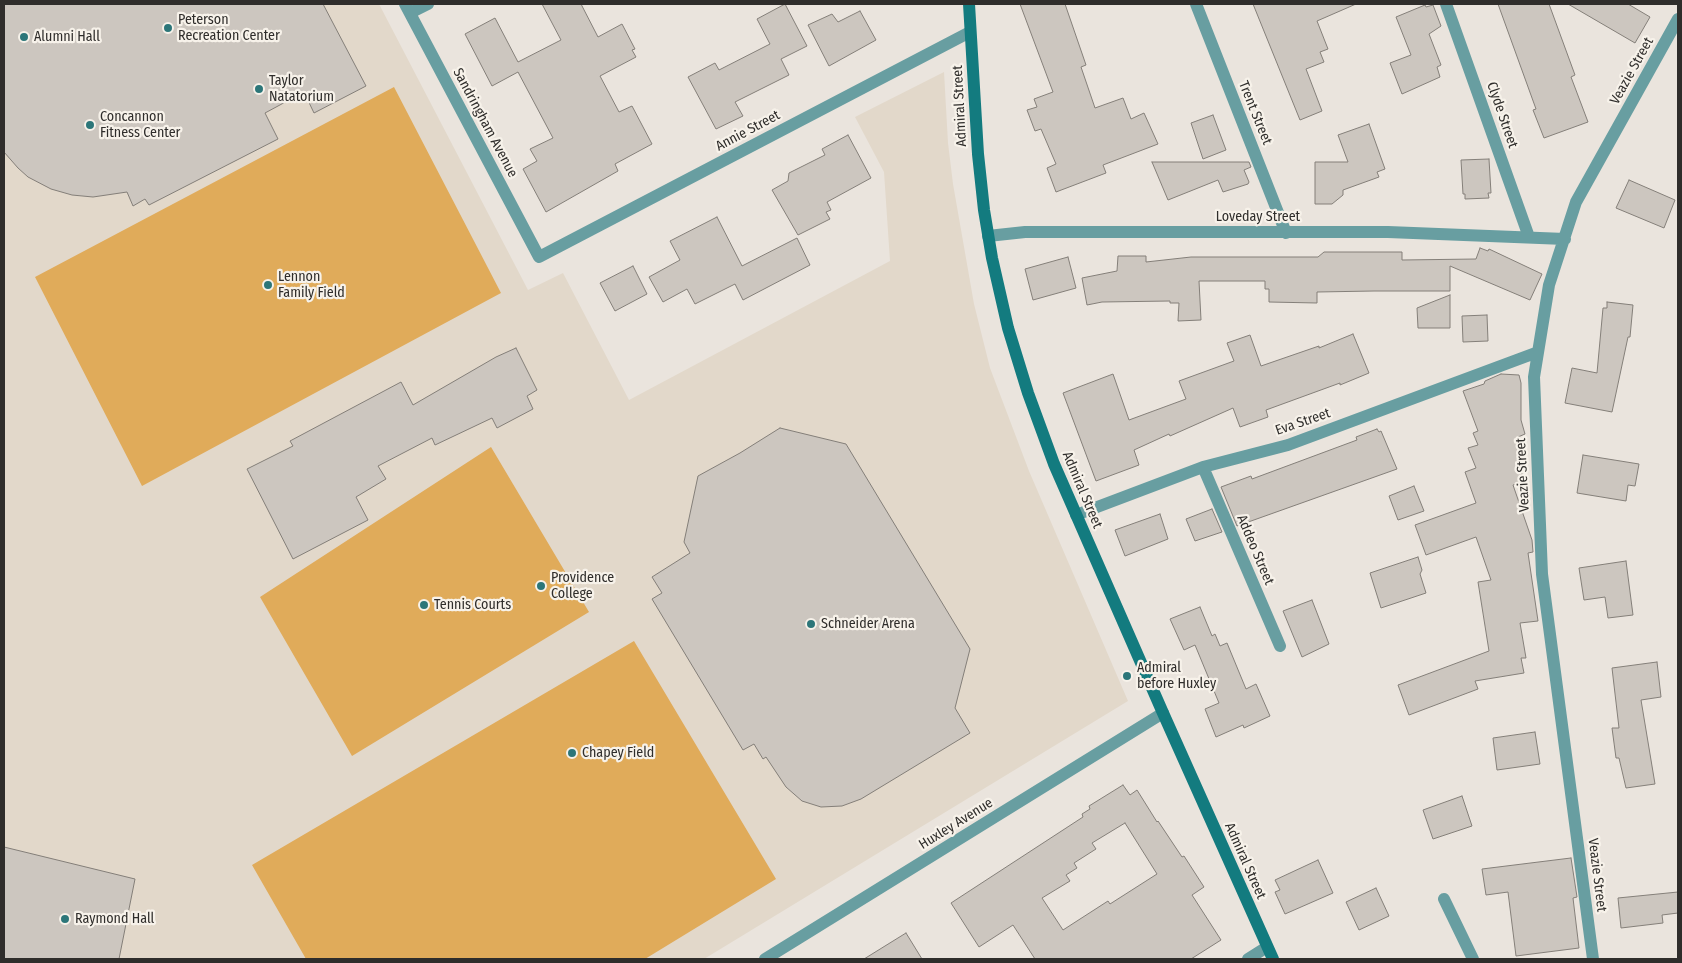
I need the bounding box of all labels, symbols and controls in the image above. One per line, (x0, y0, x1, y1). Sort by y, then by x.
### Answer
place label: Peterson Recreation Center (178, 12, 280, 44)
marker: Peterson Recreation Center (162, 22, 174, 34)
place label: Alumni Hall (34, 29, 100, 45)
marker: Alumni Hall (18, 31, 30, 43)
street label: Veazie Street (1607, 35, 1657, 107)
street label: Sandringham Avenue (449, 65, 521, 181)
street label: Admiral Street (949, 65, 971, 147)
place label: Taylor Natatorium (269, 73, 334, 105)
street label: Trent Street (1235, 79, 1275, 147)
street label: Clyde Street (1483, 80, 1521, 150)
marker: Taylor Natatorium (253, 83, 265, 95)
street label: Annie Street (713, 107, 783, 155)
place label: Concannon Fitness Center (100, 109, 180, 142)
marker: Concannon Fitness Center (84, 119, 96, 131)
street label: Loveday Street (1216, 209, 1300, 225)
place label: Lennon Family Field (278, 269, 345, 302)
marker: Lennon Family Field (262, 279, 274, 291)
street label: Eva Street (1273, 405, 1333, 439)
street label: Veazie Street (1513, 438, 1533, 512)
street label: Admiral Street (1058, 449, 1106, 531)
street label: Addeo Street (1233, 512, 1277, 588)
place label: Providence College (551, 570, 614, 602)
marker: Providence College (535, 580, 547, 592)
place label: Tennis Courts (434, 597, 511, 613)
marker: Tennis Courts (418, 599, 430, 611)
place label: Schneider Arena (821, 616, 915, 632)
marker: Schneider Arena (805, 618, 817, 630)
place label: Admiral before Huxley (1137, 660, 1216, 692)
marker: Admiral before Huxley (1121, 670, 1133, 682)
place label: Chapey Field (582, 745, 654, 761)
marker: Chapey Field (566, 747, 578, 759)
street label: Huxley Avenue (916, 795, 996, 853)
street label: Admiral Street (1221, 820, 1269, 902)
street label: Veazie Street (1584, 837, 1610, 913)
place label: Raymond Hall (75, 911, 154, 927)
marker: Raymond Hall (59, 913, 71, 925)

